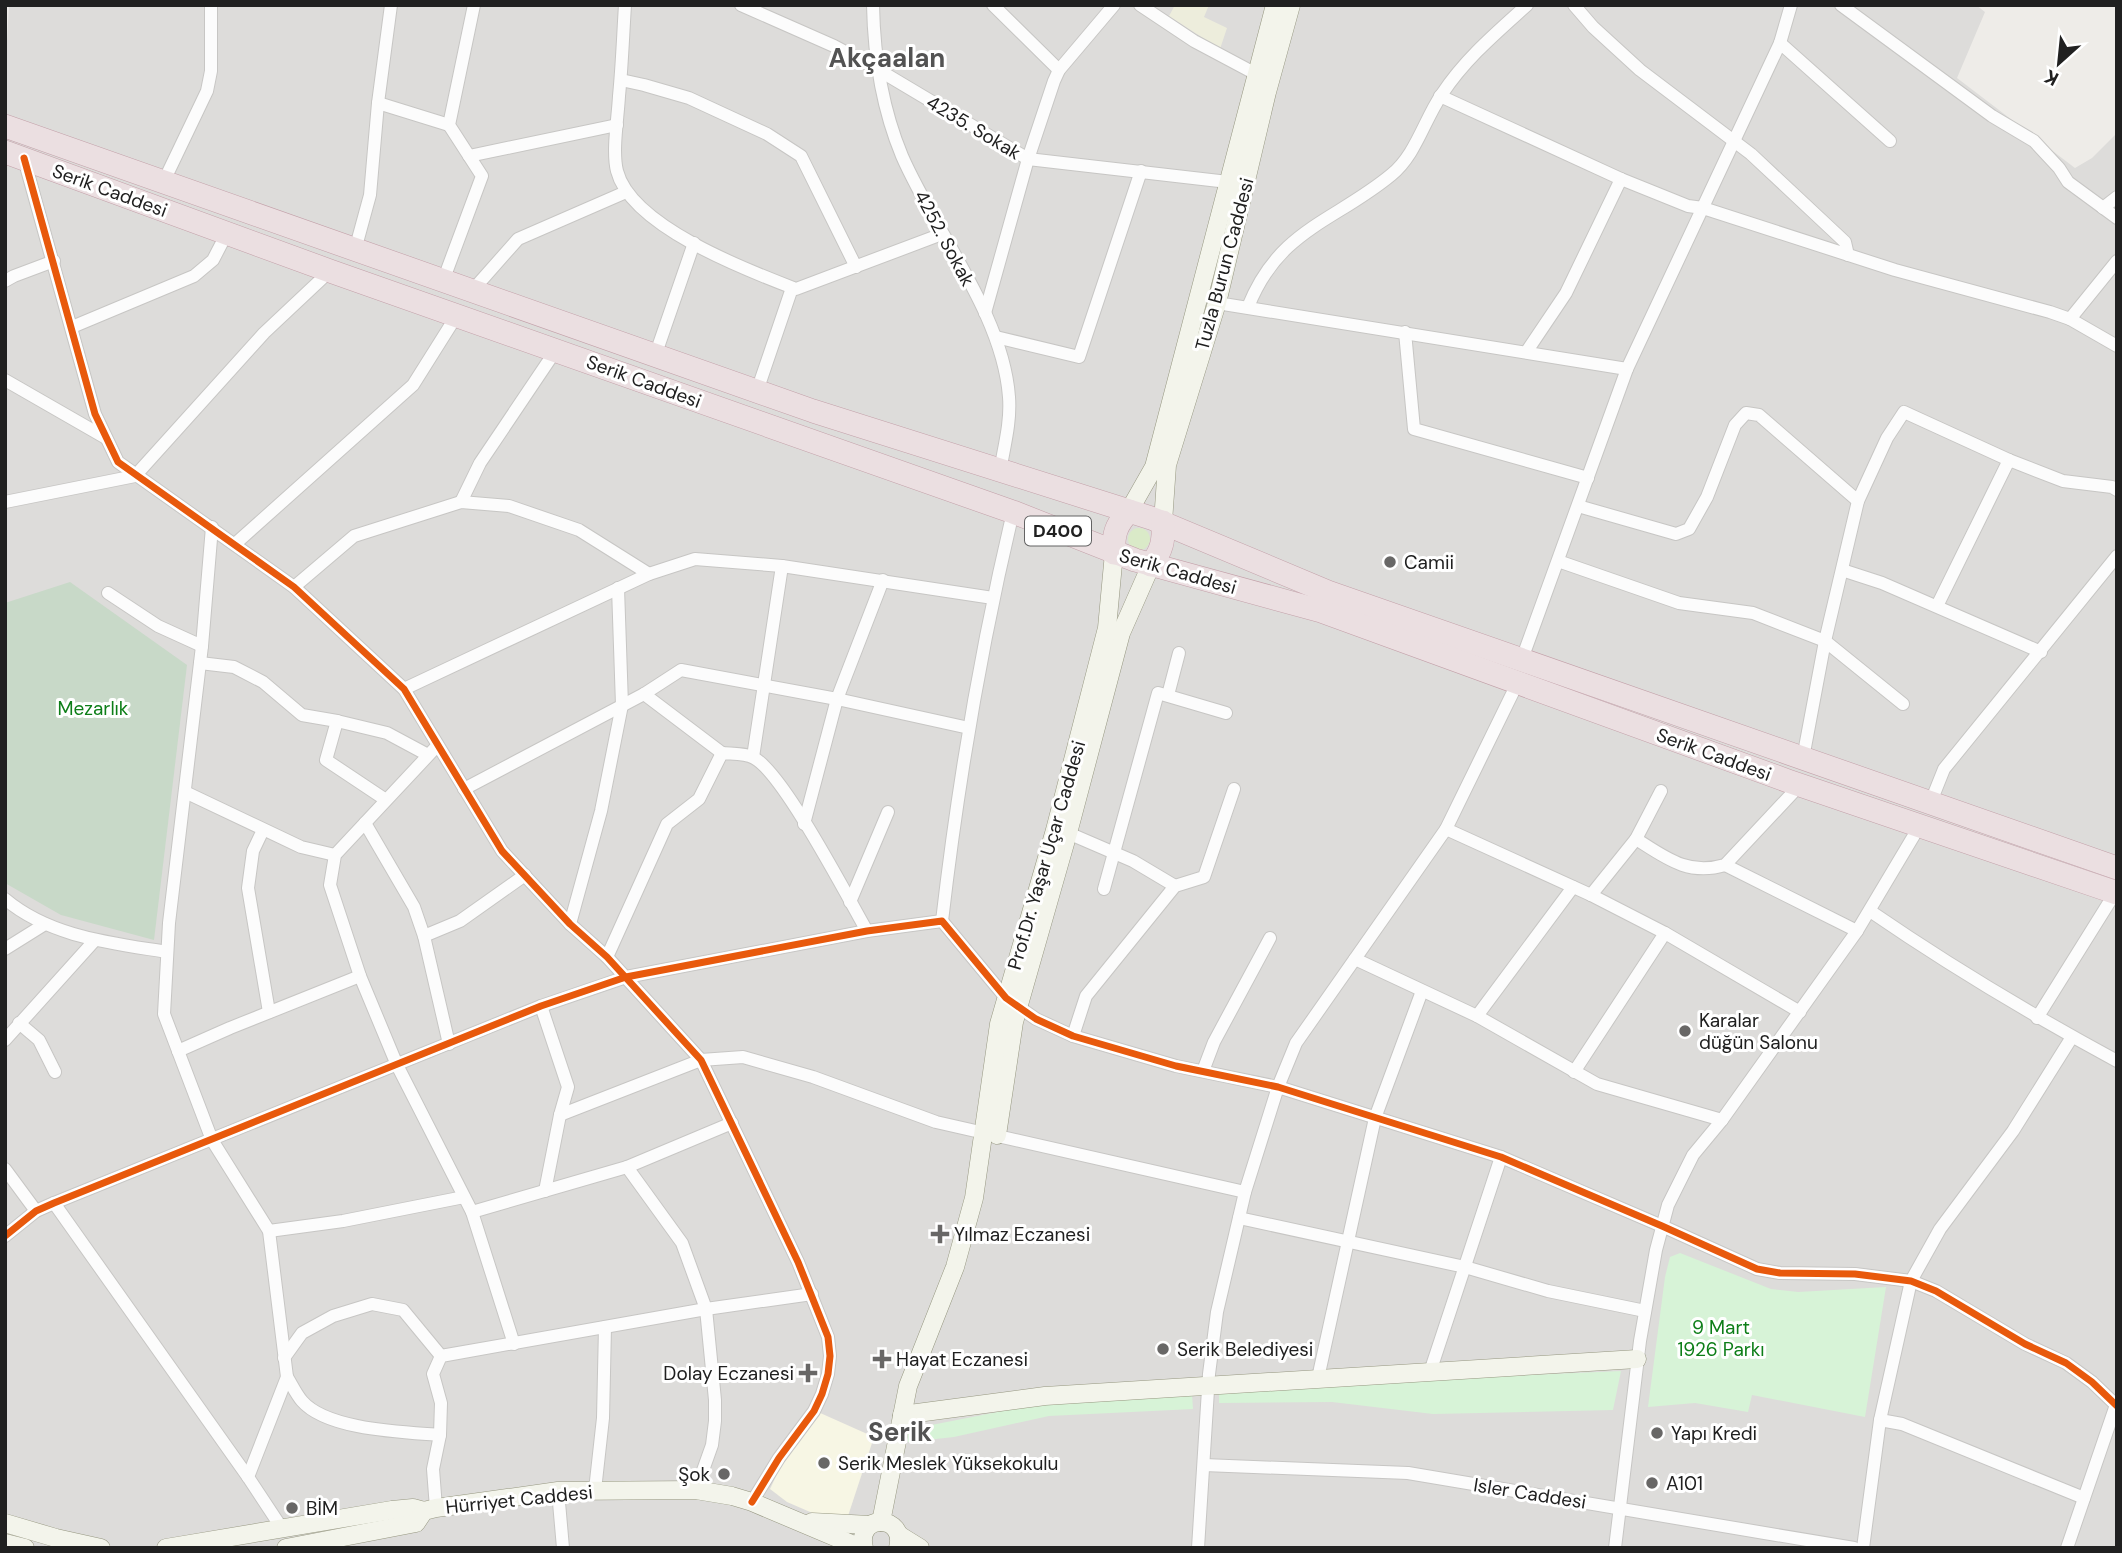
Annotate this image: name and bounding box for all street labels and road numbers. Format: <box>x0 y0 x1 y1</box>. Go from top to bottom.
street label: 4235. Sokak <box>922 89 1026 166</box>
street label: Serik Caddesi <box>49 158 171 223</box>
street label: Tuzla Burun Caddesi <box>1189 175 1260 353</box>
street label: 4252. Sokak <box>909 186 980 291</box>
street label: Serik Caddesi <box>583 349 705 414</box>
road number: D400 <box>1025 516 1091 546</box>
street label: Serik Caddesi <box>1116 543 1239 600</box>
street label: Serik Caddesi <box>1653 722 1775 787</box>
street label: Prof.Dr. Yaşar Uçar Caddesi <box>1002 738 1091 973</box>
street label: Isler Caddesi <box>1472 1472 1588 1515</box>
street label: Hürriyet Caddesi <box>444 1479 594 1520</box>

